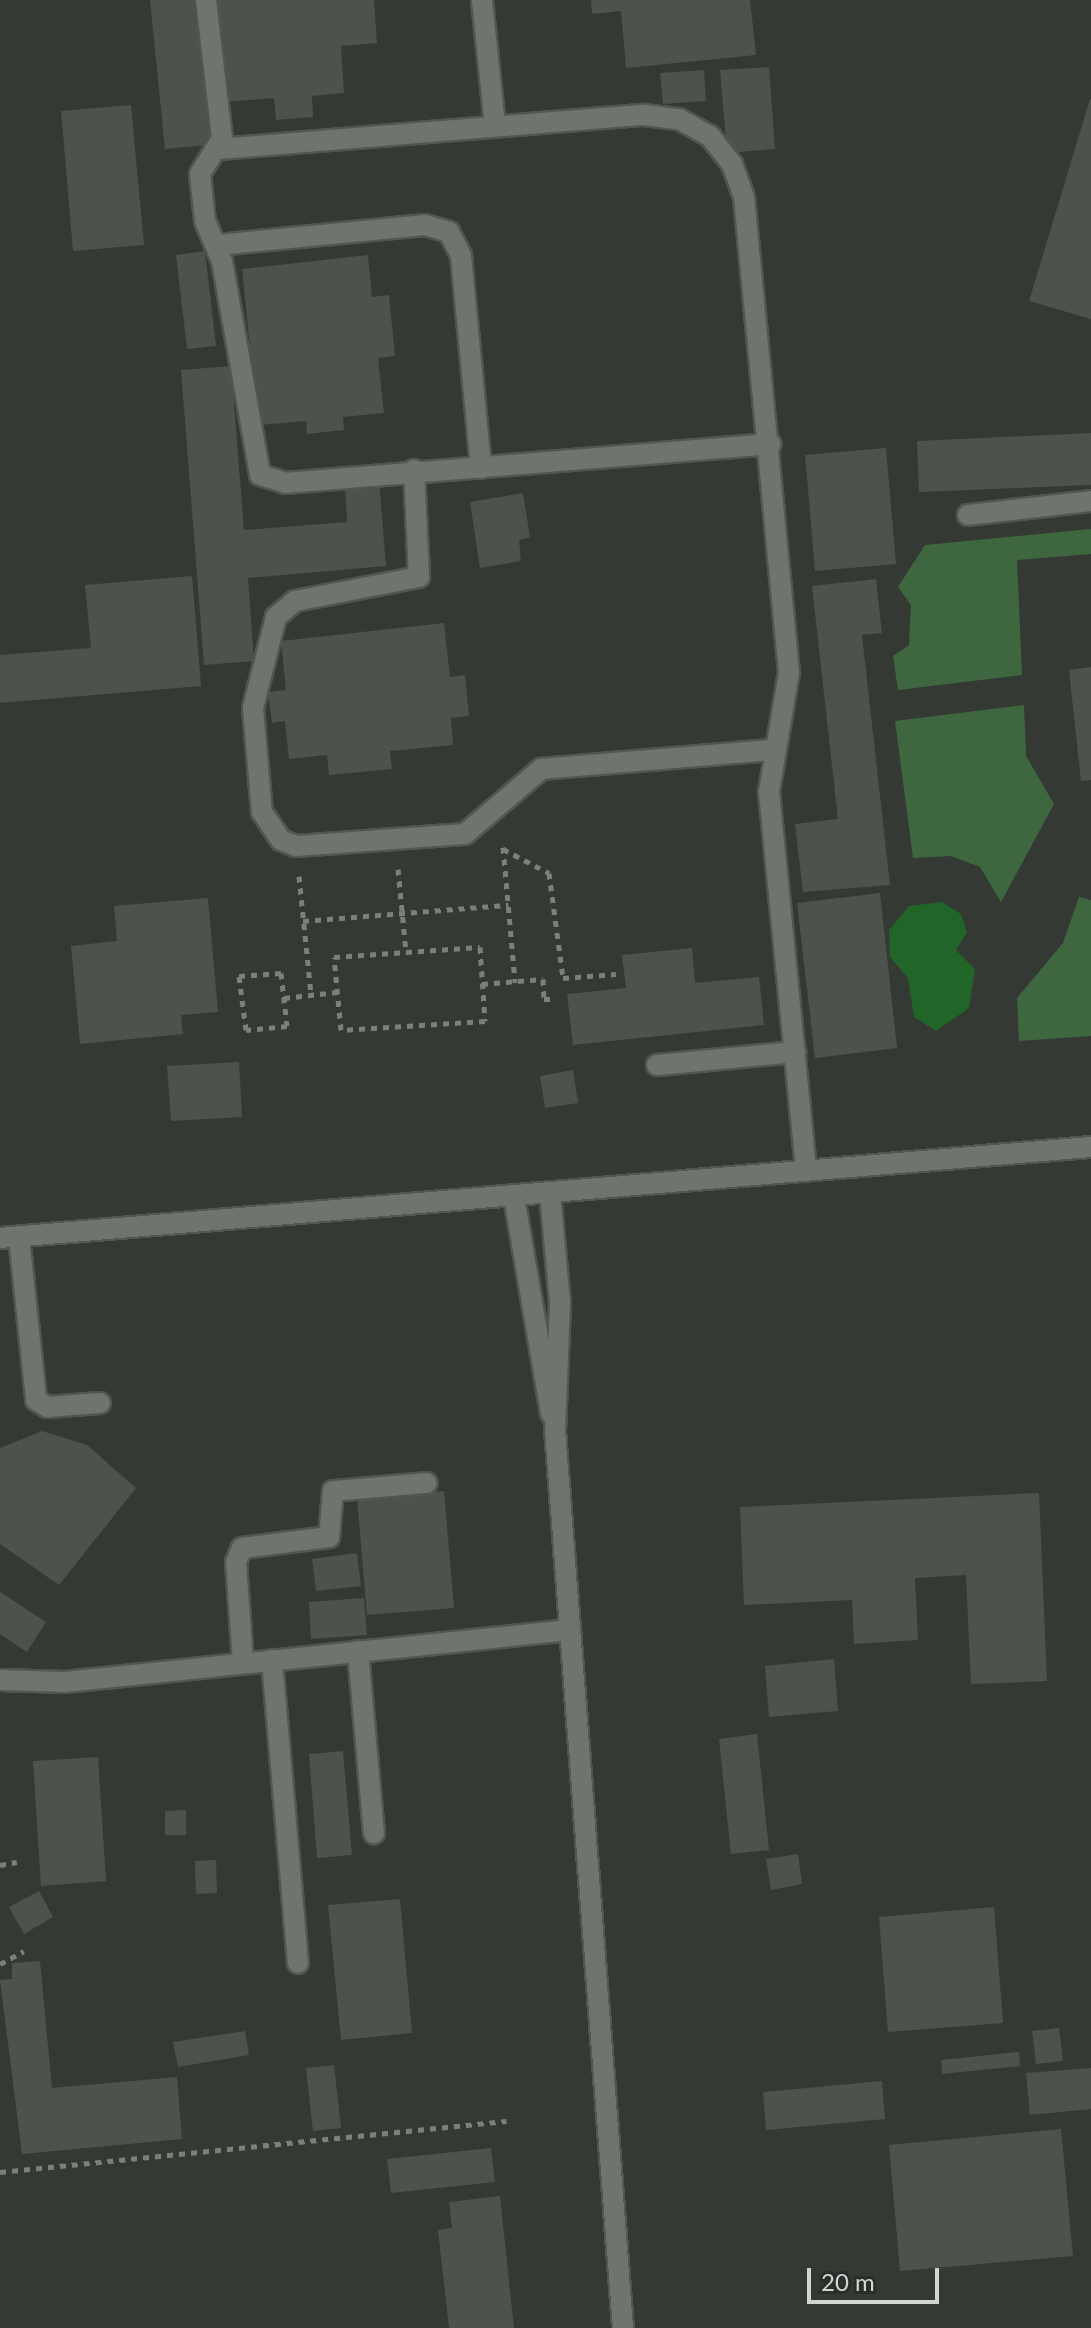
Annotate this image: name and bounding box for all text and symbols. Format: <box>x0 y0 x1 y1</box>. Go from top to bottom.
scale bar <box>811 2252 943 2302</box>
text: 20 m <box>821 2267 875 2296</box>

